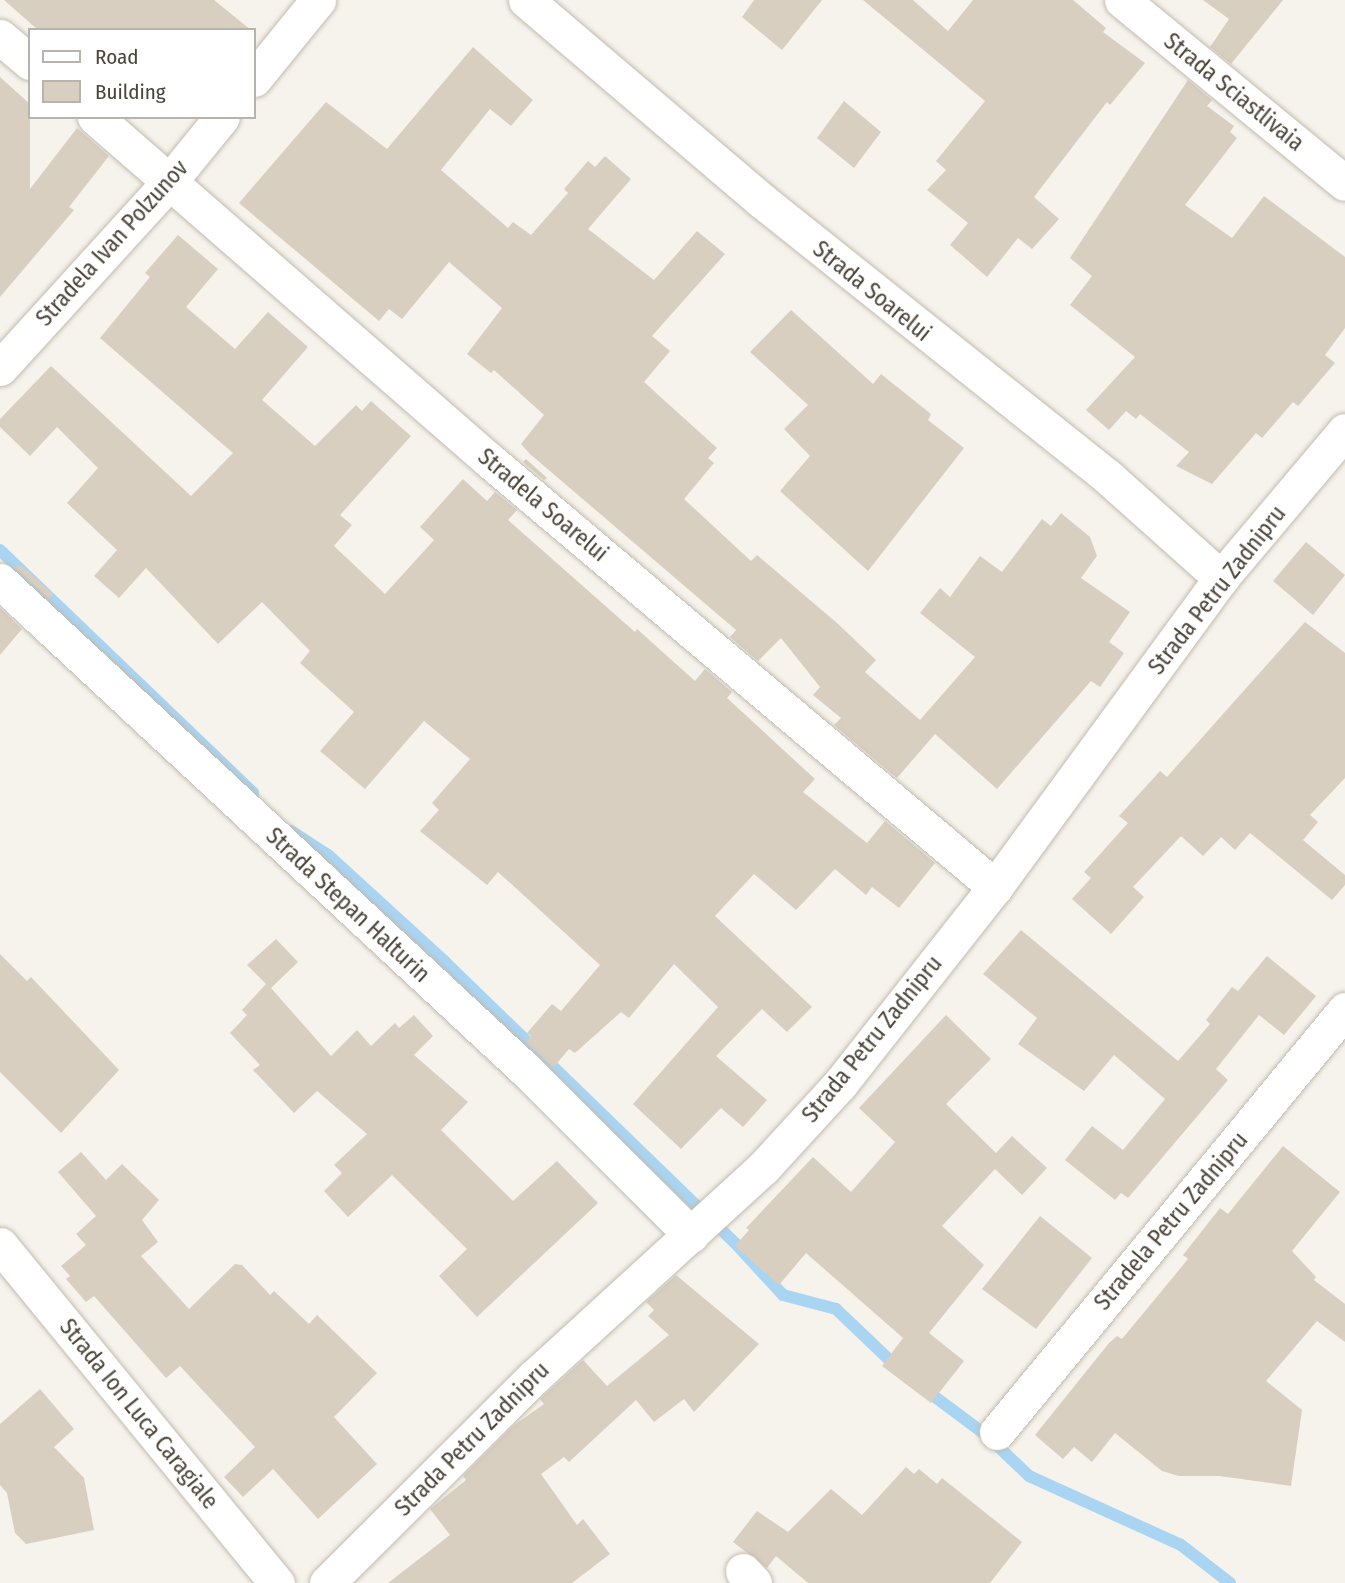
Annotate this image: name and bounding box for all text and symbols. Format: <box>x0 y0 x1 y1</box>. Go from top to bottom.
street label: Strada Sciastlivaia <box>1159 27 1309 157</box>
legend <box>28 28 256 119</box>
text: Road <box>95 44 139 70</box>
text: Building <box>95 79 166 105</box>
street label: Stradela Ivan Polzunov <box>30 154 194 332</box>
street label: Strada Soarelui <box>807 235 937 347</box>
street label: Stradela Soarelui <box>472 443 614 567</box>
street label: Strada Petru Zadnipru <box>1143 500 1291 680</box>
street label: Strada Stepan Halturin <box>260 822 436 988</box>
street label: Strada Petru Zadnipru <box>796 950 948 1128</box>
street label: Stradela Petru Zadnipru <box>1088 1126 1254 1316</box>
street label: Strada Ion Luca Caragiale <box>54 1313 224 1515</box>
street label: Strada Petru Zadnipru <box>389 1356 555 1522</box>

